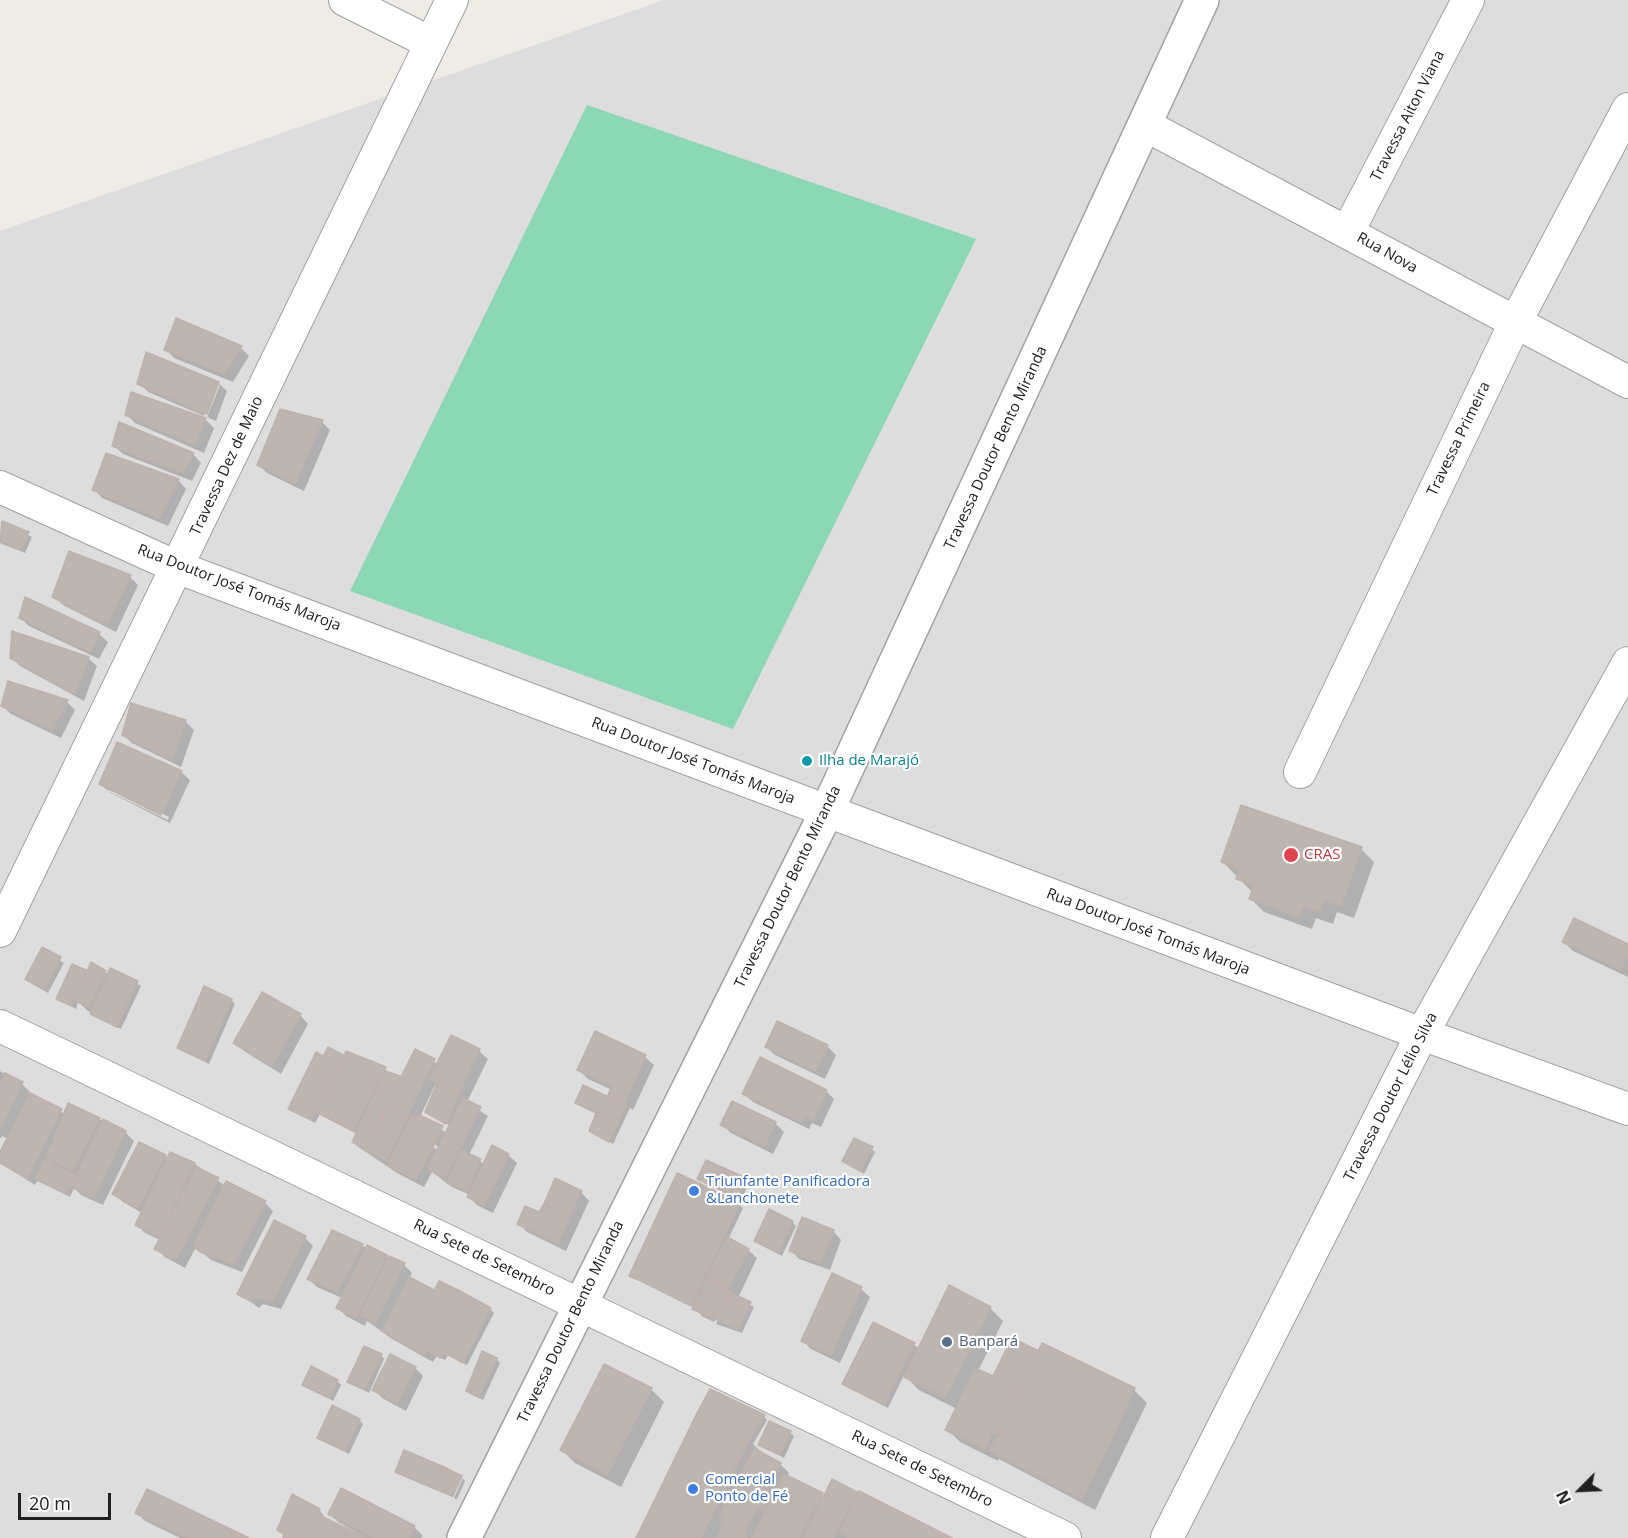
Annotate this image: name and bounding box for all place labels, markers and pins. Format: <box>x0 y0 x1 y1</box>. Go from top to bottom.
place label: Ilha de Marajó <box>819 752 919 770</box>
marker: Ilha de Marajó <box>800 754 814 768</box>
marker: CRAS <box>1282 846 1300 864</box>
place label: CRAS <box>1304 846 1340 864</box>
place label: Triunfante Panificadora &Lanchonete <box>706 1173 870 1208</box>
marker: Triunfante Panificadora &Lanchonete <box>687 1184 701 1198</box>
place label: Banpará <box>959 1333 1018 1351</box>
marker: Banpará <box>940 1335 954 1349</box>
place label: Comercial Ponto de Fé <box>705 1471 788 1506</box>
marker: Comercial Ponto de Fé <box>686 1482 700 1496</box>

